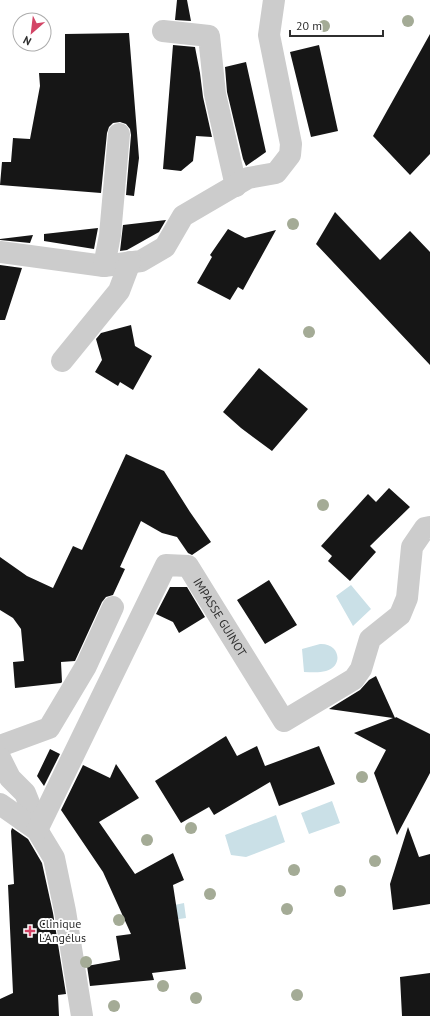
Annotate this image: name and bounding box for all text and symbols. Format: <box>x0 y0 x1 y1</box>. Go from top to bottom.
north arrow <box>12 12 52 52</box>
scale bar <box>290 12 383 38</box>
text: 20 m <box>296 18 322 33</box>
text: N <box>21 33 34 49</box>
street label: IMPASSE GUINOT <box>190 575 250 659</box>
place label: Clinique L'Angélus <box>39 916 86 945</box>
marker: Clinique L'Angélus <box>24 925 36 937</box>

